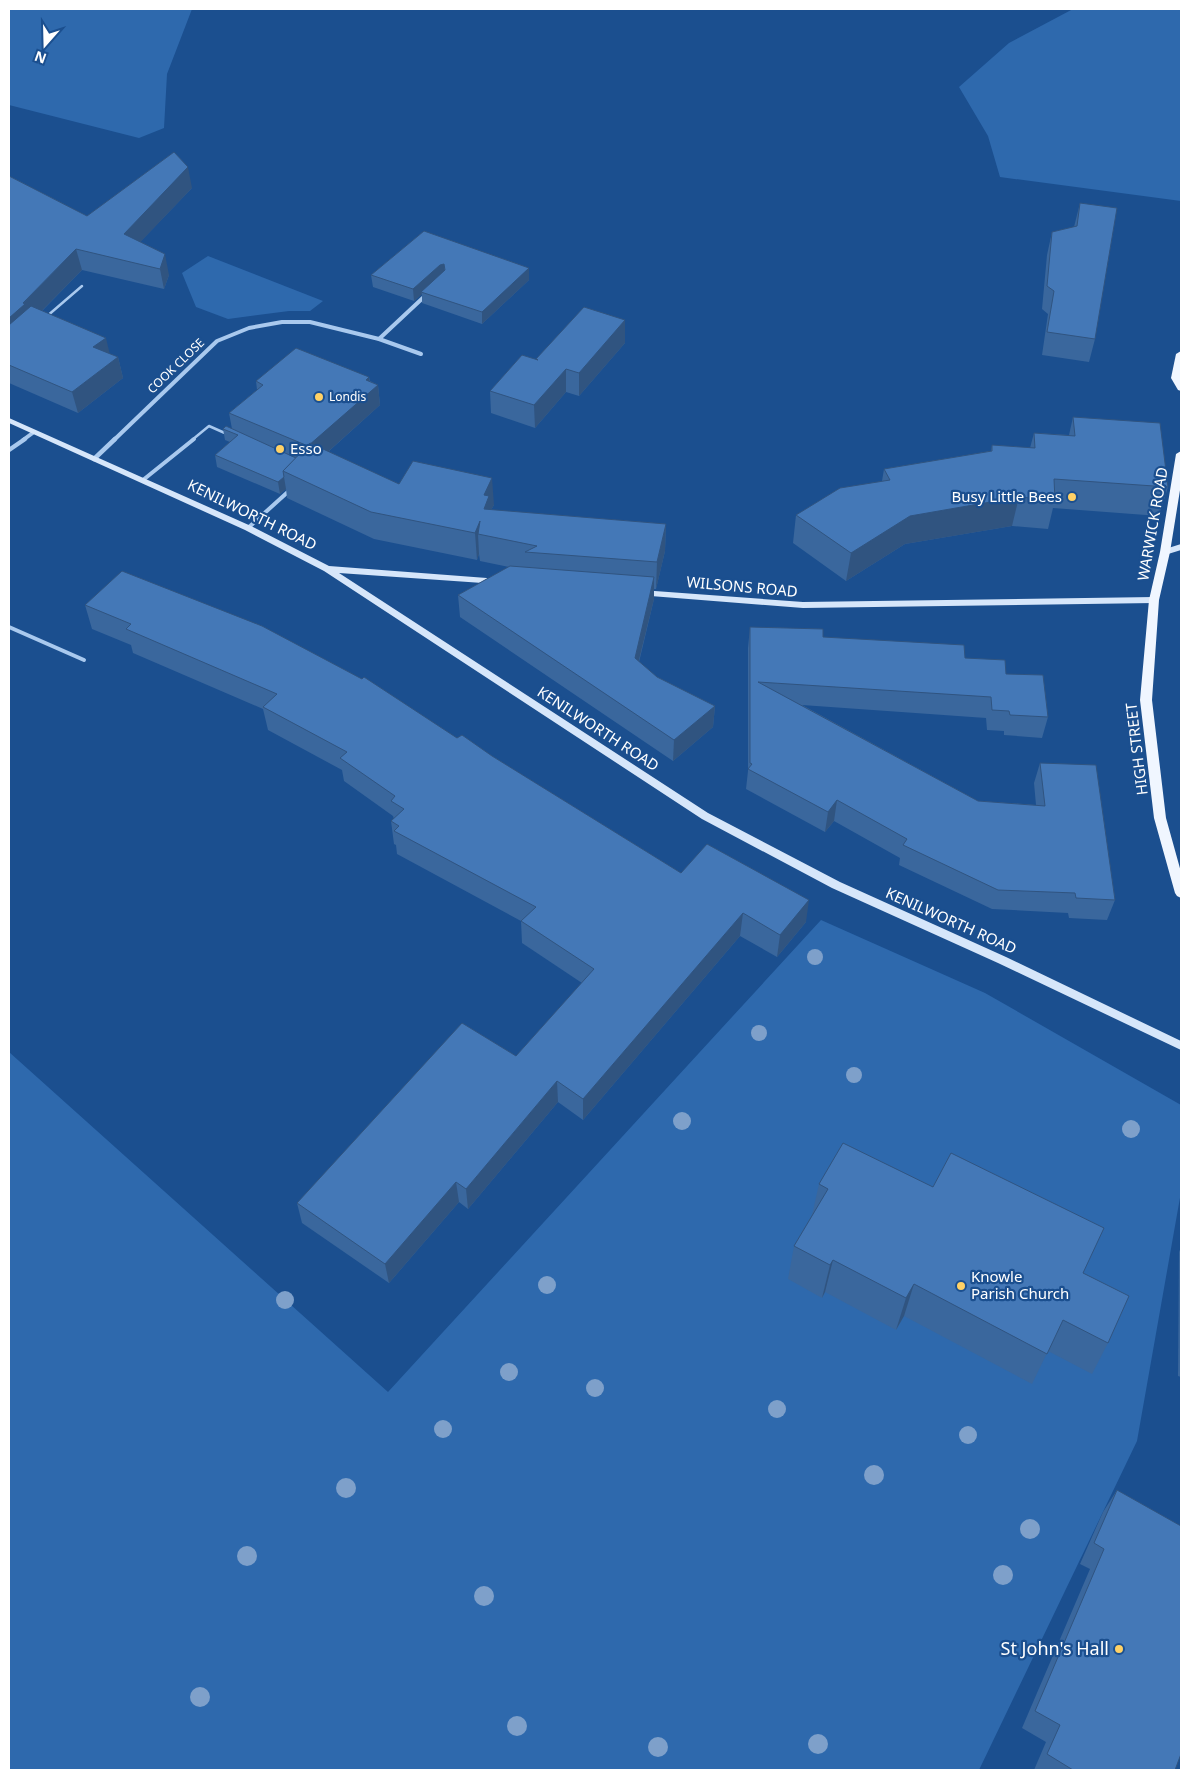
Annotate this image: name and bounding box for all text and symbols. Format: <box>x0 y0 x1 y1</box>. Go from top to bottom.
north arrow <box>20 20 70 70</box>
text: N <box>32 47 49 69</box>
street label: COOK CLOSE <box>144 334 208 397</box>
place label: Londis <box>329 388 366 405</box>
marker: Londis <box>313 391 325 403</box>
place label: Esso <box>290 438 322 458</box>
marker: Esso <box>274 443 286 455</box>
street label: WARWICK ROAD <box>1132 465 1172 582</box>
street label: KENILWORTH ROAD <box>185 474 320 554</box>
place label: Busy Little Bees <box>952 486 1062 506</box>
marker: Busy Little Bees <box>1066 491 1078 503</box>
street label: WILSONS ROAD <box>686 571 799 601</box>
street label: KENILWORTH ROAD <box>534 681 663 775</box>
street label: HIGH STREET <box>1120 701 1152 797</box>
street label: KENILWORTH ROAD <box>883 882 1020 958</box>
place label: Knowle Parish Church <box>971 1266 1069 1303</box>
marker: Knowle Parish Church <box>955 1280 967 1292</box>
place label: St John's Hall <box>1001 1636 1109 1660</box>
marker: St John's Hall <box>1113 1643 1125 1655</box>

